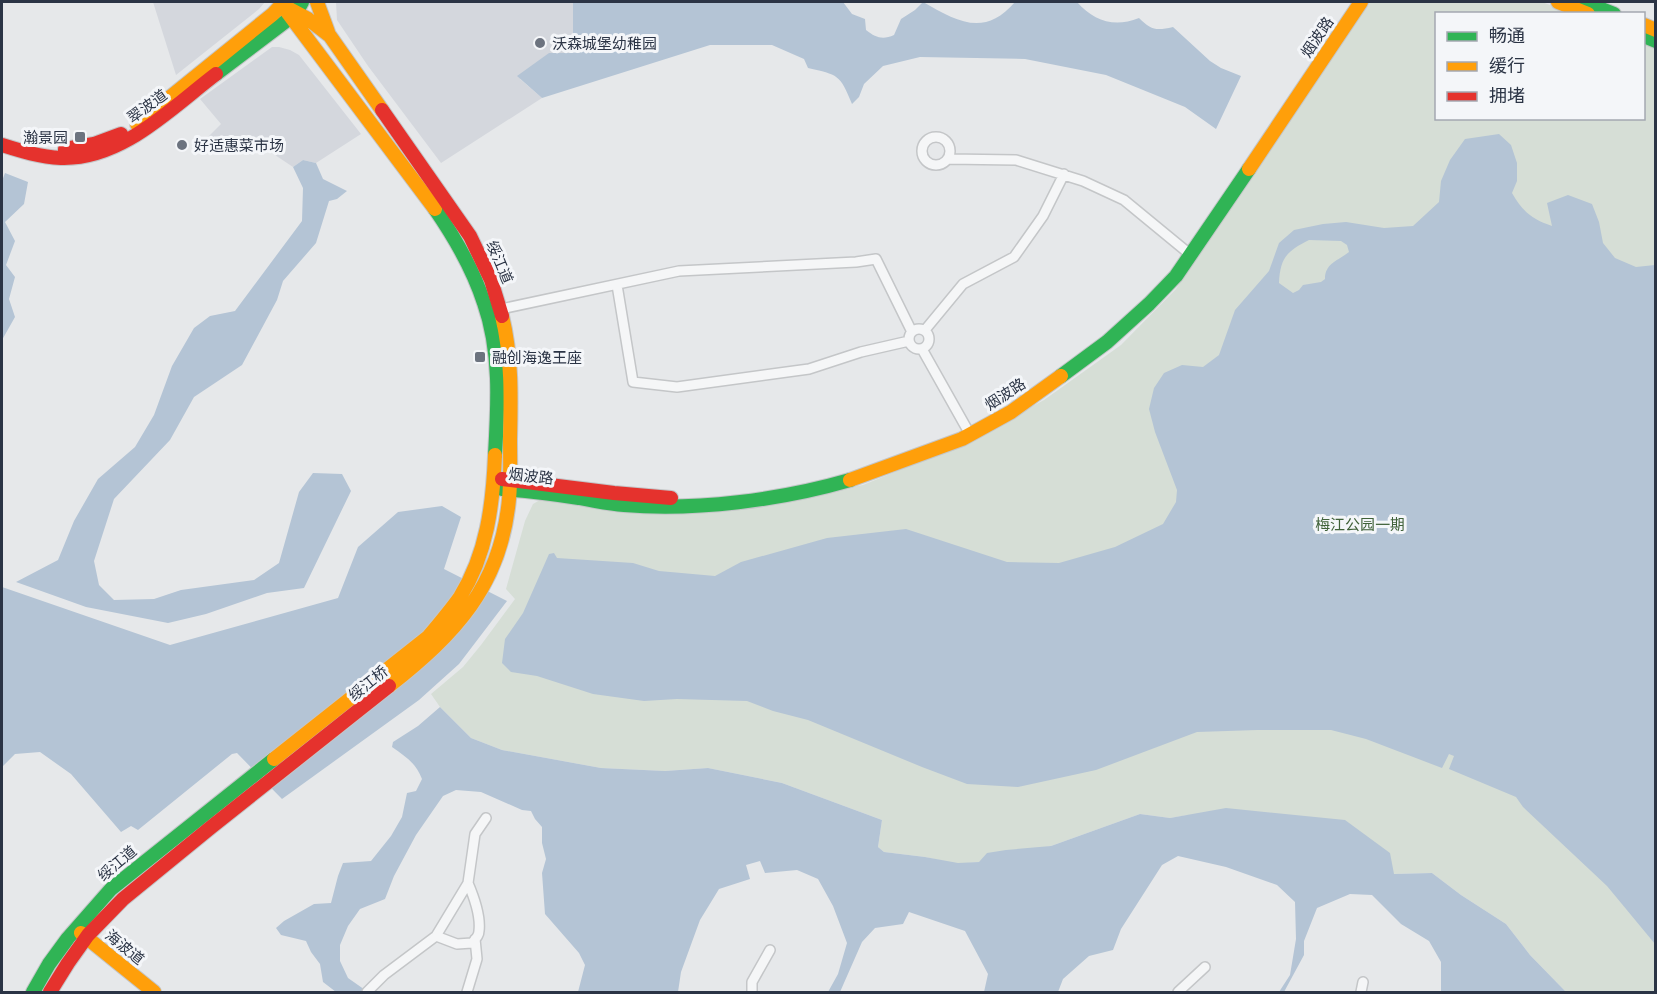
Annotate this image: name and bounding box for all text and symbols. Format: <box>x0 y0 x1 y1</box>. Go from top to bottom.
street label: 烟波路 <box>1296 12 1338 62</box>
legend <box>1435 12 1645 120</box>
text: 畅通 <box>1489 23 1525 48</box>
place label: 沃森城堡幼稚园 <box>552 33 657 54</box>
marker: 沃森城堡幼稚园 <box>533 36 547 50</box>
text: 缓行 <box>1489 53 1525 78</box>
text: 拥堵 <box>1489 83 1525 108</box>
street label: 翠波道 <box>123 84 171 128</box>
place label: 瀚景园 <box>23 127 68 148</box>
marker: 瀚景园 <box>73 130 87 144</box>
place label: 好适惠菜市场 <box>194 135 284 156</box>
marker: 好适惠菜市场 <box>175 138 189 152</box>
street label: 绥江道 <box>482 237 518 287</box>
place label: 融创海逸王座 <box>492 347 582 368</box>
marker: 融创海逸王座 <box>473 350 487 364</box>
street label: 烟波路 <box>980 373 1030 415</box>
street label: 烟波路 <box>508 463 554 489</box>
park label: 梅江公园一期 <box>1315 514 1405 535</box>
street label: 绥江桥 <box>344 661 392 705</box>
street label: 绥江道 <box>93 840 141 886</box>
street label: 海波道 <box>101 925 149 969</box>

